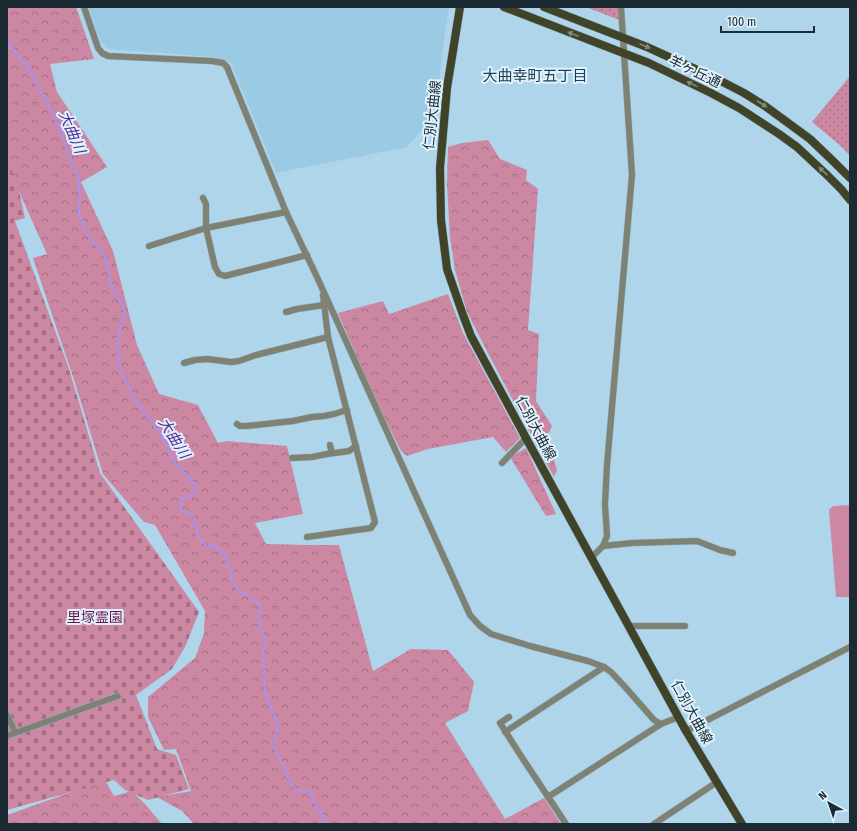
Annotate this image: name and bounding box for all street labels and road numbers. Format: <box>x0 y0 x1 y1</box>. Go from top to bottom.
street label: 羊ヶ丘通 <box>666 52 724 91</box>
street label: 仁別大曲線 <box>420 79 445 151</box>
street label: 仁別大曲線 <box>512 393 559 463</box>
street label: 仁別大曲線 <box>667 678 716 747</box>

